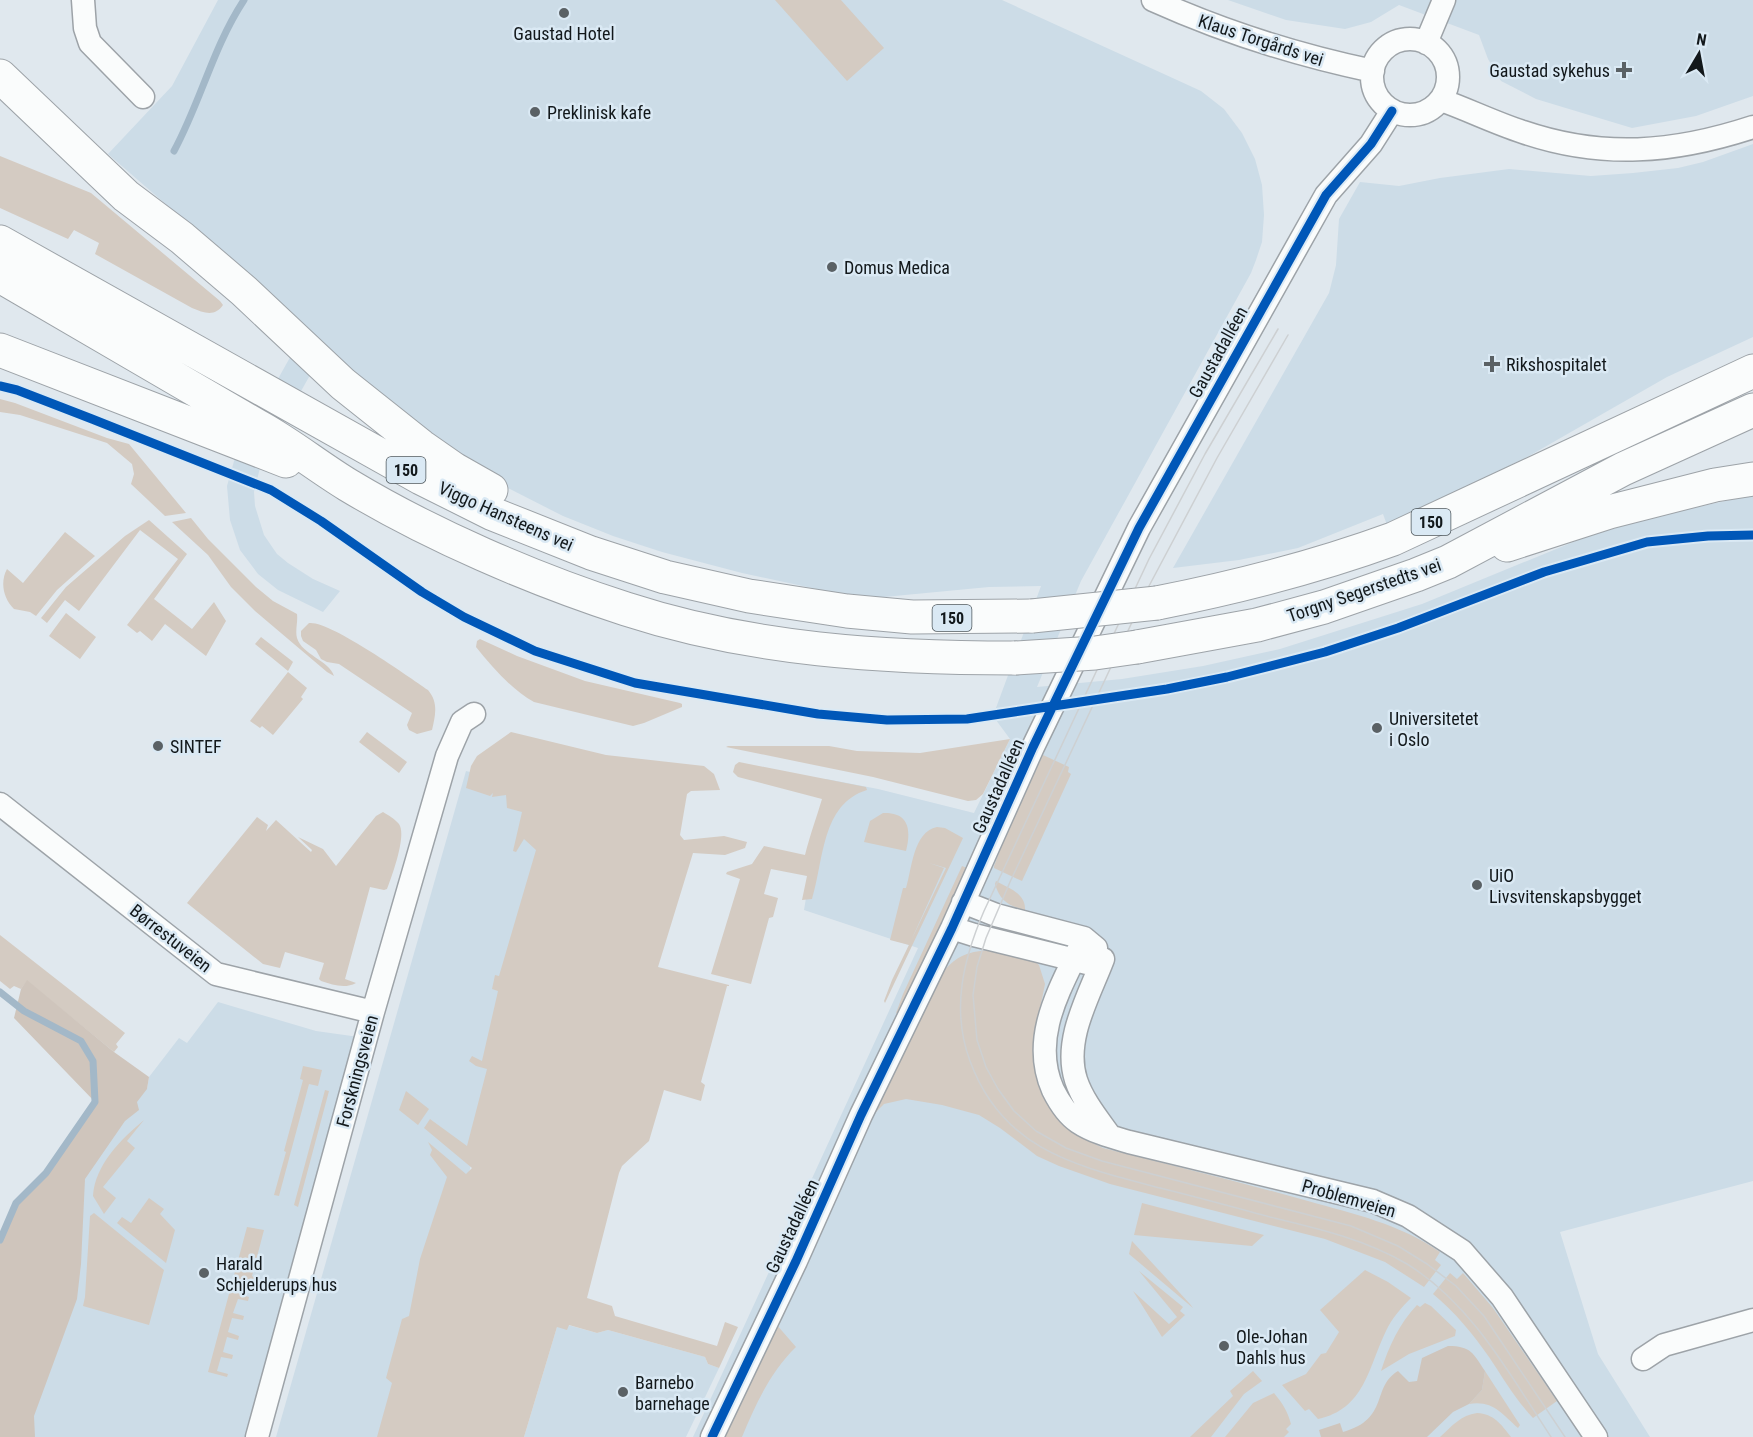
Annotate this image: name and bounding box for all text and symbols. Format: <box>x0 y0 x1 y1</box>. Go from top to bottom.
marker: Gaustad Hotel <box>557 6 571 20</box>
street label: Klaus Torgårds vei <box>1196 10 1326 70</box>
place label: Gaustad Hotel <box>513 23 615 44</box>
north arrow <box>1669 24 1729 84</box>
text: N <box>1695 30 1708 50</box>
place label: Gaustad sykehus <box>1489 60 1610 81</box>
marker: Gaustad sykehus <box>1615 61 1633 79</box>
place label: Preklinisk kafe <box>547 102 651 123</box>
marker: Preklinisk kafe <box>528 105 542 119</box>
place label: Domus Medica <box>844 257 950 278</box>
marker: Domus Medica <box>825 260 839 274</box>
street label: Gaustadalléen <box>1184 303 1252 401</box>
place label: Rikshospitalet <box>1506 354 1607 375</box>
marker: Rikshospitalet <box>1483 355 1501 373</box>
road number: 150 <box>386 457 426 483</box>
street label: Viggo Hansteens vei <box>435 477 577 555</box>
road number: 150 <box>1412 509 1450 535</box>
street label: Torgny Segerstedts vei <box>1284 554 1444 626</box>
road number: 150 <box>932 605 972 631</box>
place label: Universitetet i Oslo <box>1389 708 1479 750</box>
marker: Universitetet i Oslo <box>1370 721 1384 735</box>
street label: Gaustadalléen <box>968 735 1028 837</box>
place label: SINTEF <box>170 736 222 757</box>
marker: SINTEF <box>151 739 165 753</box>
place label: UiO Livsvitenskapsbygget <box>1489 865 1642 907</box>
marker: UiO Livsvitenskapsbygget <box>1470 878 1484 892</box>
street label: Børrestuveien <box>126 900 216 976</box>
street label: Forskningsveien <box>332 1013 382 1129</box>
street label: Problemveien <box>1300 1175 1398 1221</box>
street label: Gaustadalléen <box>761 1176 823 1276</box>
place label: Harald Schjelderups hus <box>216 1253 337 1295</box>
marker: Harald Schjelderups hus <box>197 1266 211 1280</box>
place label: Ole-Johan Dahls hus <box>1236 1326 1308 1368</box>
marker: Ole-Johan Dahls hus <box>1217 1339 1231 1353</box>
place label: Barnebo barnehage <box>635 1372 710 1414</box>
marker: Barnebo barnehage <box>616 1385 630 1399</box>

